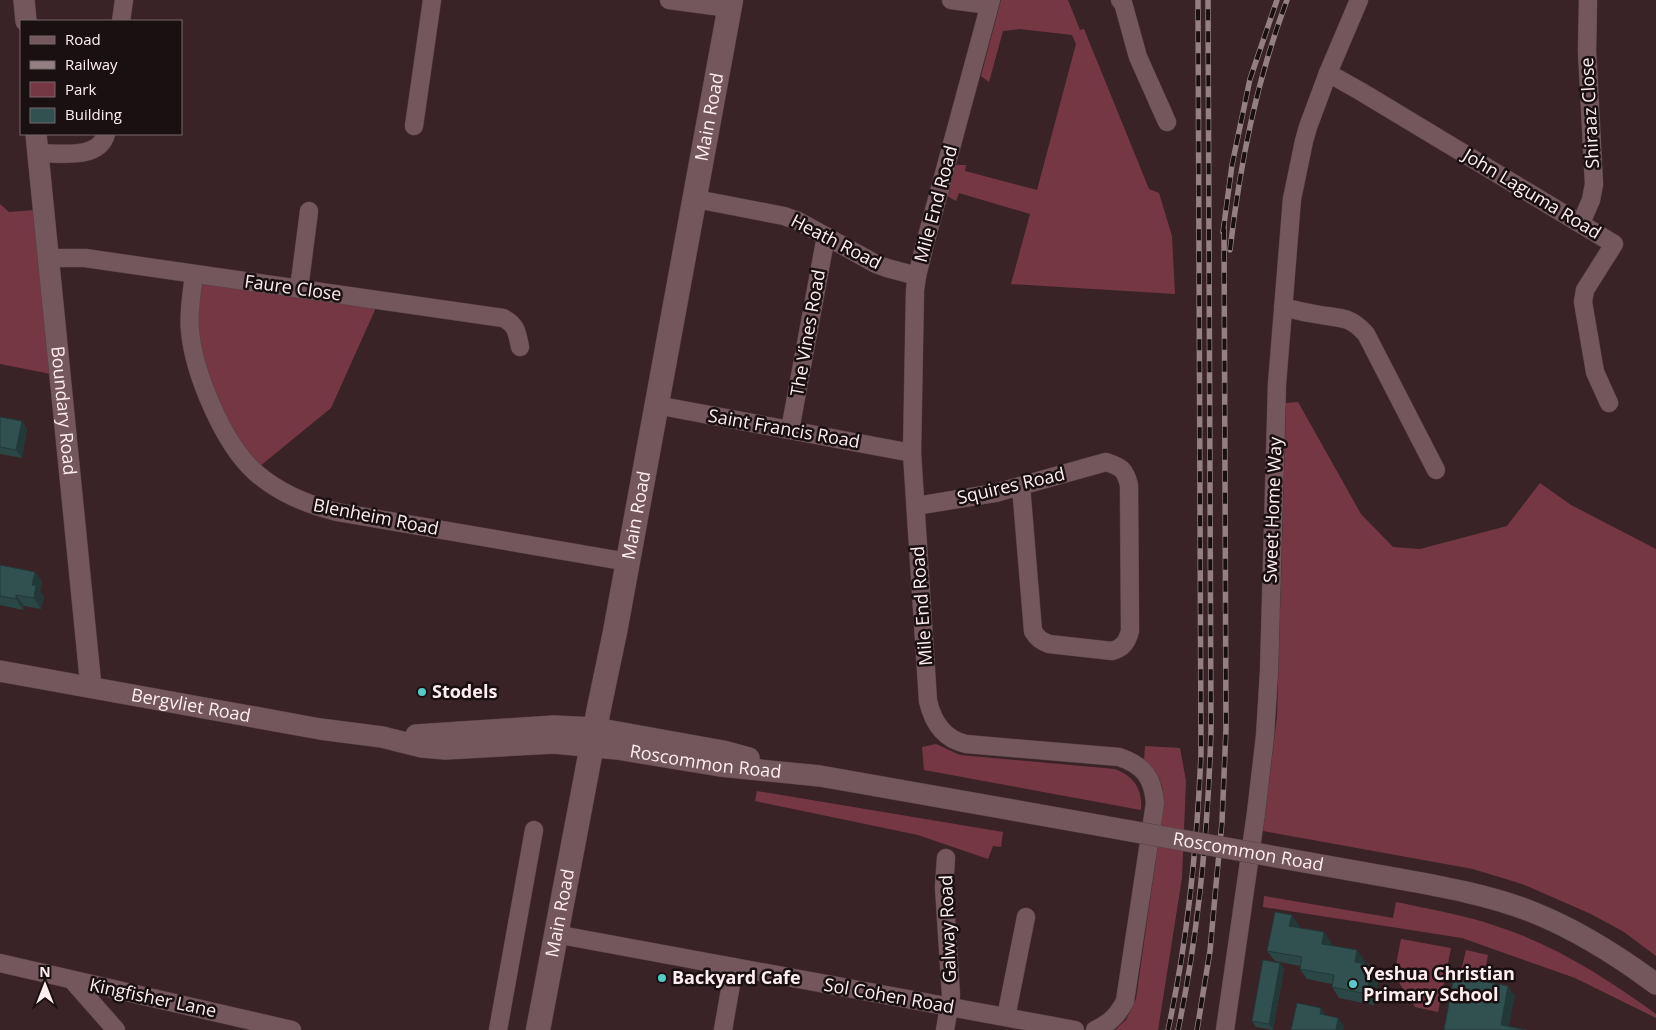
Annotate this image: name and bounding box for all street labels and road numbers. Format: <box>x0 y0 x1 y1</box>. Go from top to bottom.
street label: Shiraaz Close <box>1574 57 1604 169</box>
street label: Main Road <box>689 71 728 163</box>
street label: John Laguma Road <box>1457 141 1606 244</box>
street label: Mile End Road <box>908 143 962 265</box>
street label: Heath Road <box>787 208 886 274</box>
street label: Faure Close <box>243 268 343 306</box>
street label: The Vines Road <box>784 268 830 398</box>
street label: Boundary Road <box>46 345 83 476</box>
street label: Saint Francis Road <box>706 403 862 453</box>
street label: Sweet Home Way <box>1257 435 1287 583</box>
street label: Squires Road <box>954 461 1067 509</box>
street label: Main Road <box>616 469 655 561</box>
street label: Blenheim Road <box>311 492 441 540</box>
street label: Mile End Road <box>905 546 937 667</box>
street label: Bergvliet Road <box>129 682 253 727</box>
street label: Roscommon Road <box>628 738 783 783</box>
street label: Roscommon Road <box>1171 826 1326 876</box>
street label: Main Road <box>539 867 579 959</box>
street label: Galway Road <box>933 875 961 984</box>
street label: Kingfisher Lane <box>87 972 219 1022</box>
street label: Sol Cohen Road <box>822 972 956 1018</box>

